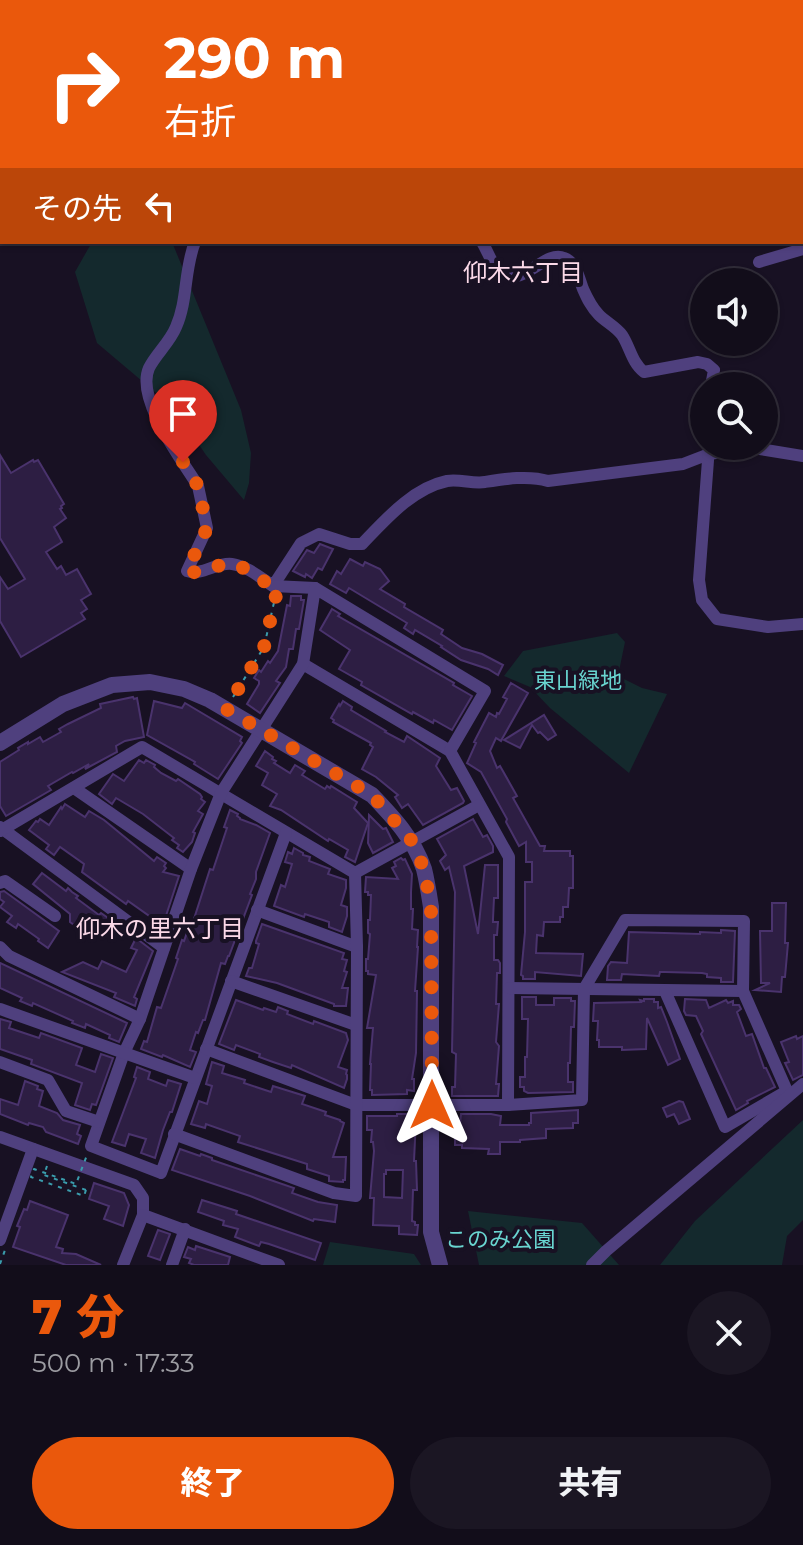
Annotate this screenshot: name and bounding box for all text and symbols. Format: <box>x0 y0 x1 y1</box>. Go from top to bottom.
text: 290 m <box>164 24 345 92</box>
icon: right <box>32 32 136 136</box>
text: 右折 <box>164 99 236 143</box>
icon: left <box>138 184 182 228</box>
text: その先 <box>32 190 122 227</box>
district label: 仰木六丁目 <box>463 258 583 287</box>
map controls <box>690 268 778 460</box>
button: sound <box>690 268 778 356</box>
button: search <box>690 372 778 460</box>
pin <box>149 380 217 462</box>
icon: arrive <box>161 392 205 436</box>
park label: 東山緑地 <box>534 667 622 694</box>
district label: 仰木の里六丁目 <box>76 914 244 943</box>
position arrow <box>390 1063 474 1147</box>
park label: このみ公園 <box>445 1226 555 1253</box>
text: 7 分 <box>32 1288 124 1346</box>
button: close <box>687 1291 771 1375</box>
text: 500 m · 17:33 <box>32 1347 195 1379</box>
button: 終了 <box>32 1437 394 1529</box>
button: 共有 <box>410 1437 771 1529</box>

